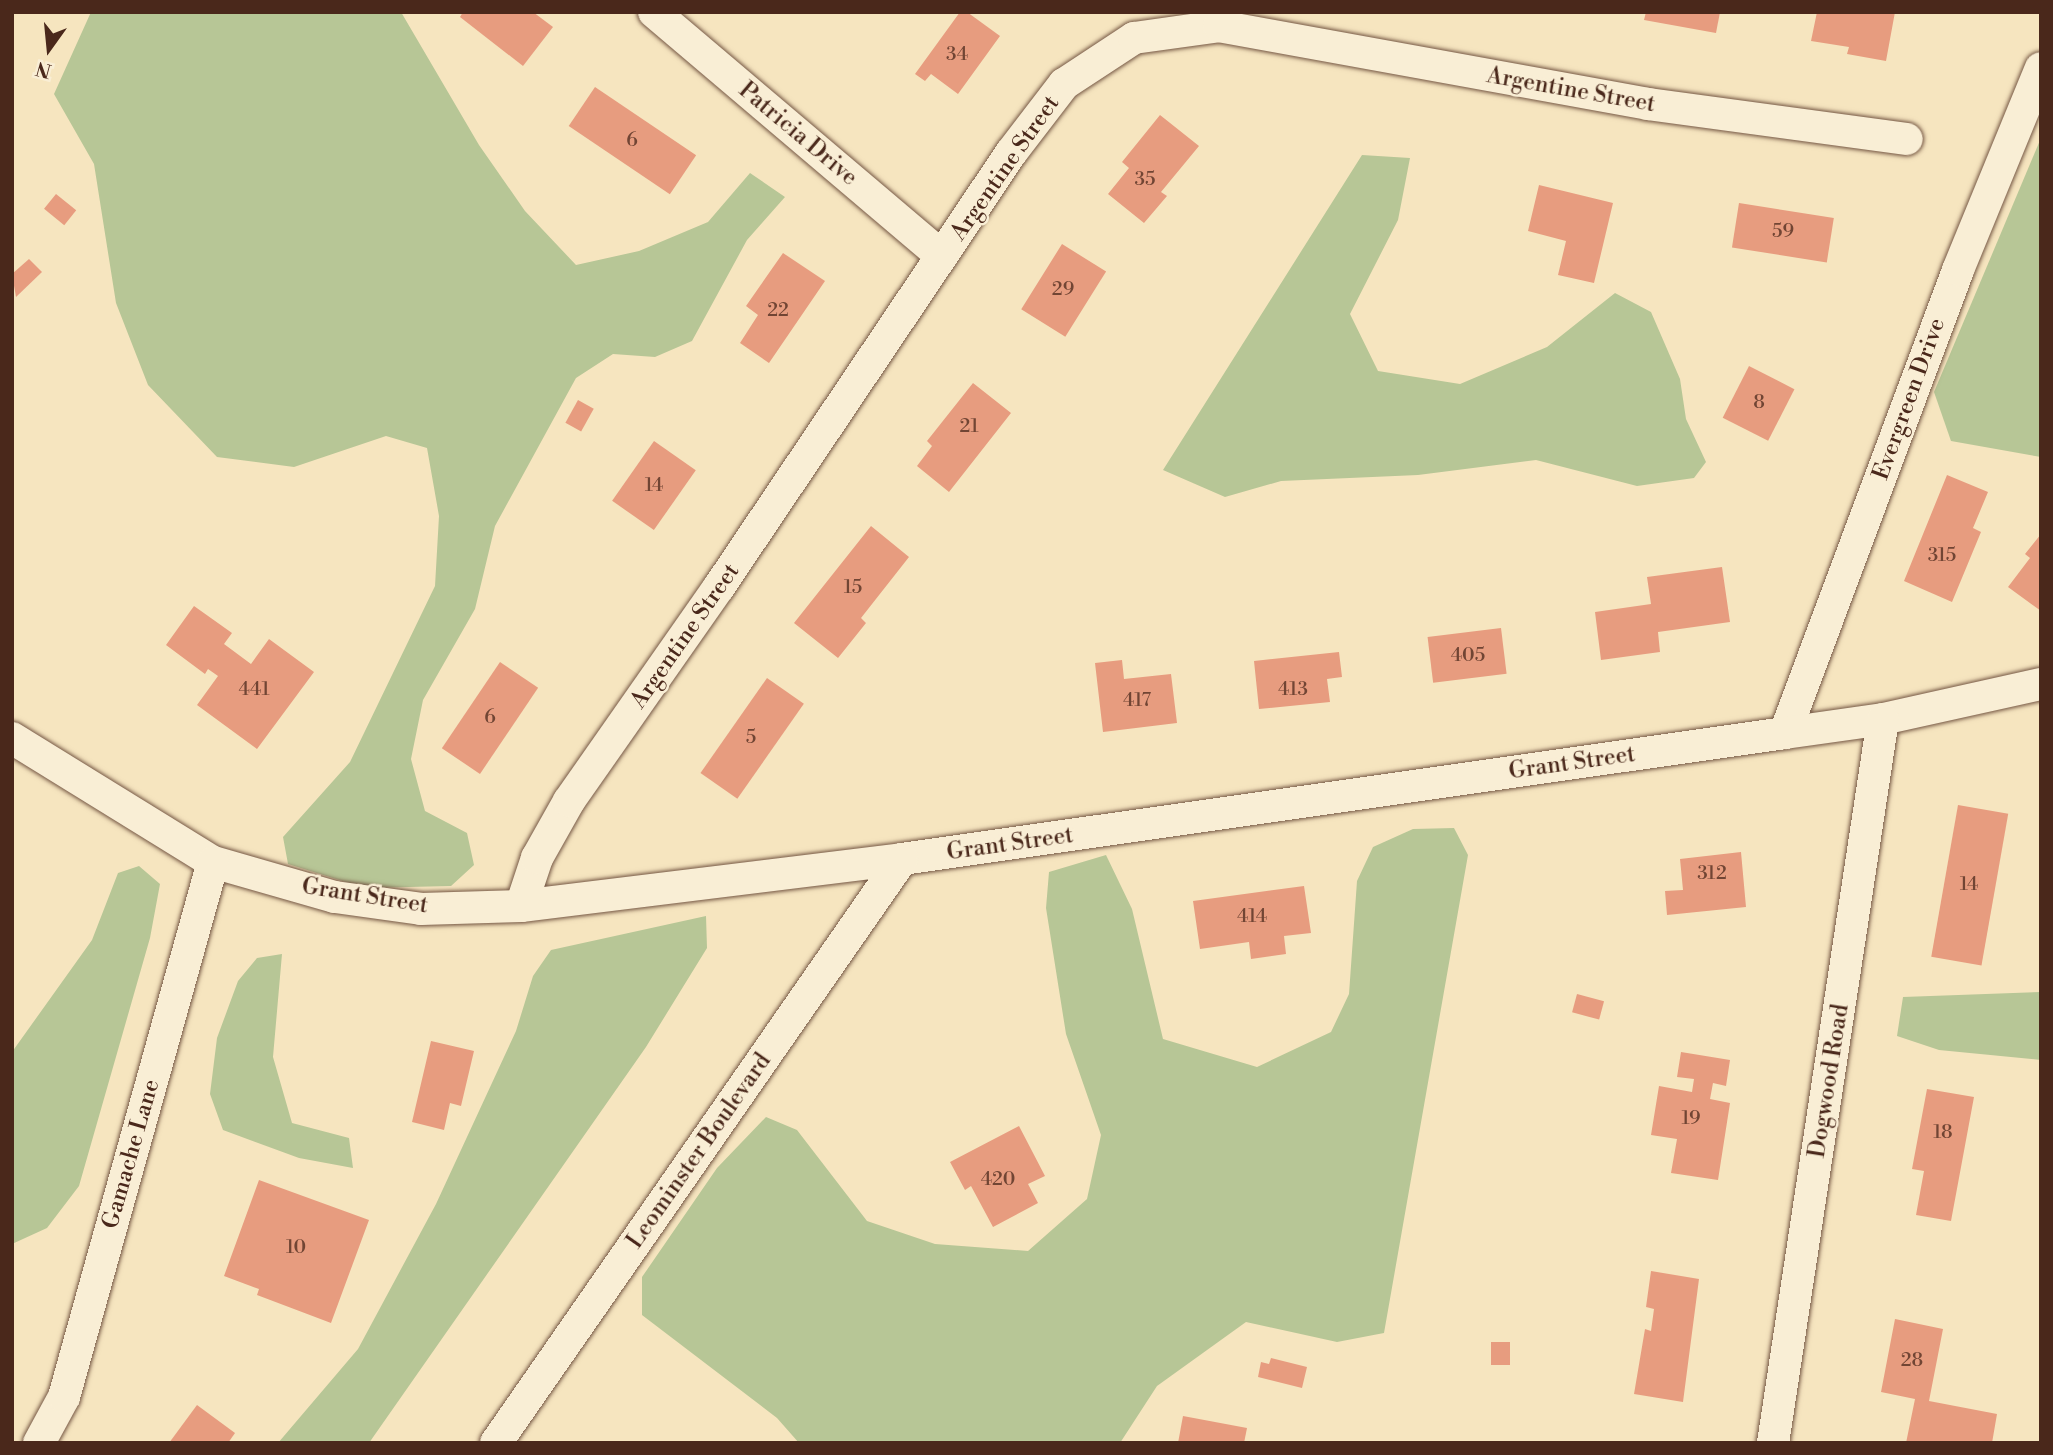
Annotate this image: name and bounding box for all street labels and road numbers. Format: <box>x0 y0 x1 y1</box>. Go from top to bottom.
street label: Argentine Street <box>1485 62 1657 118</box>
street label: Patricia Drive <box>733 76 863 192</box>
street label: Argentine Street <box>945 90 1065 246</box>
street label: Evergreen Drive <box>1867 314 1951 484</box>
street label: Argentine Street <box>625 558 745 714</box>
street label: Grant Street <box>1507 740 1637 786</box>
street label: Grant Street <box>945 821 1075 867</box>
street label: Grant Street <box>300 872 430 920</box>
street label: Dogwood Road <box>1803 1002 1855 1160</box>
street label: Leominster Boulevard <box>621 1048 777 1254</box>
street label: Gamache Lane <box>97 1076 165 1232</box>

